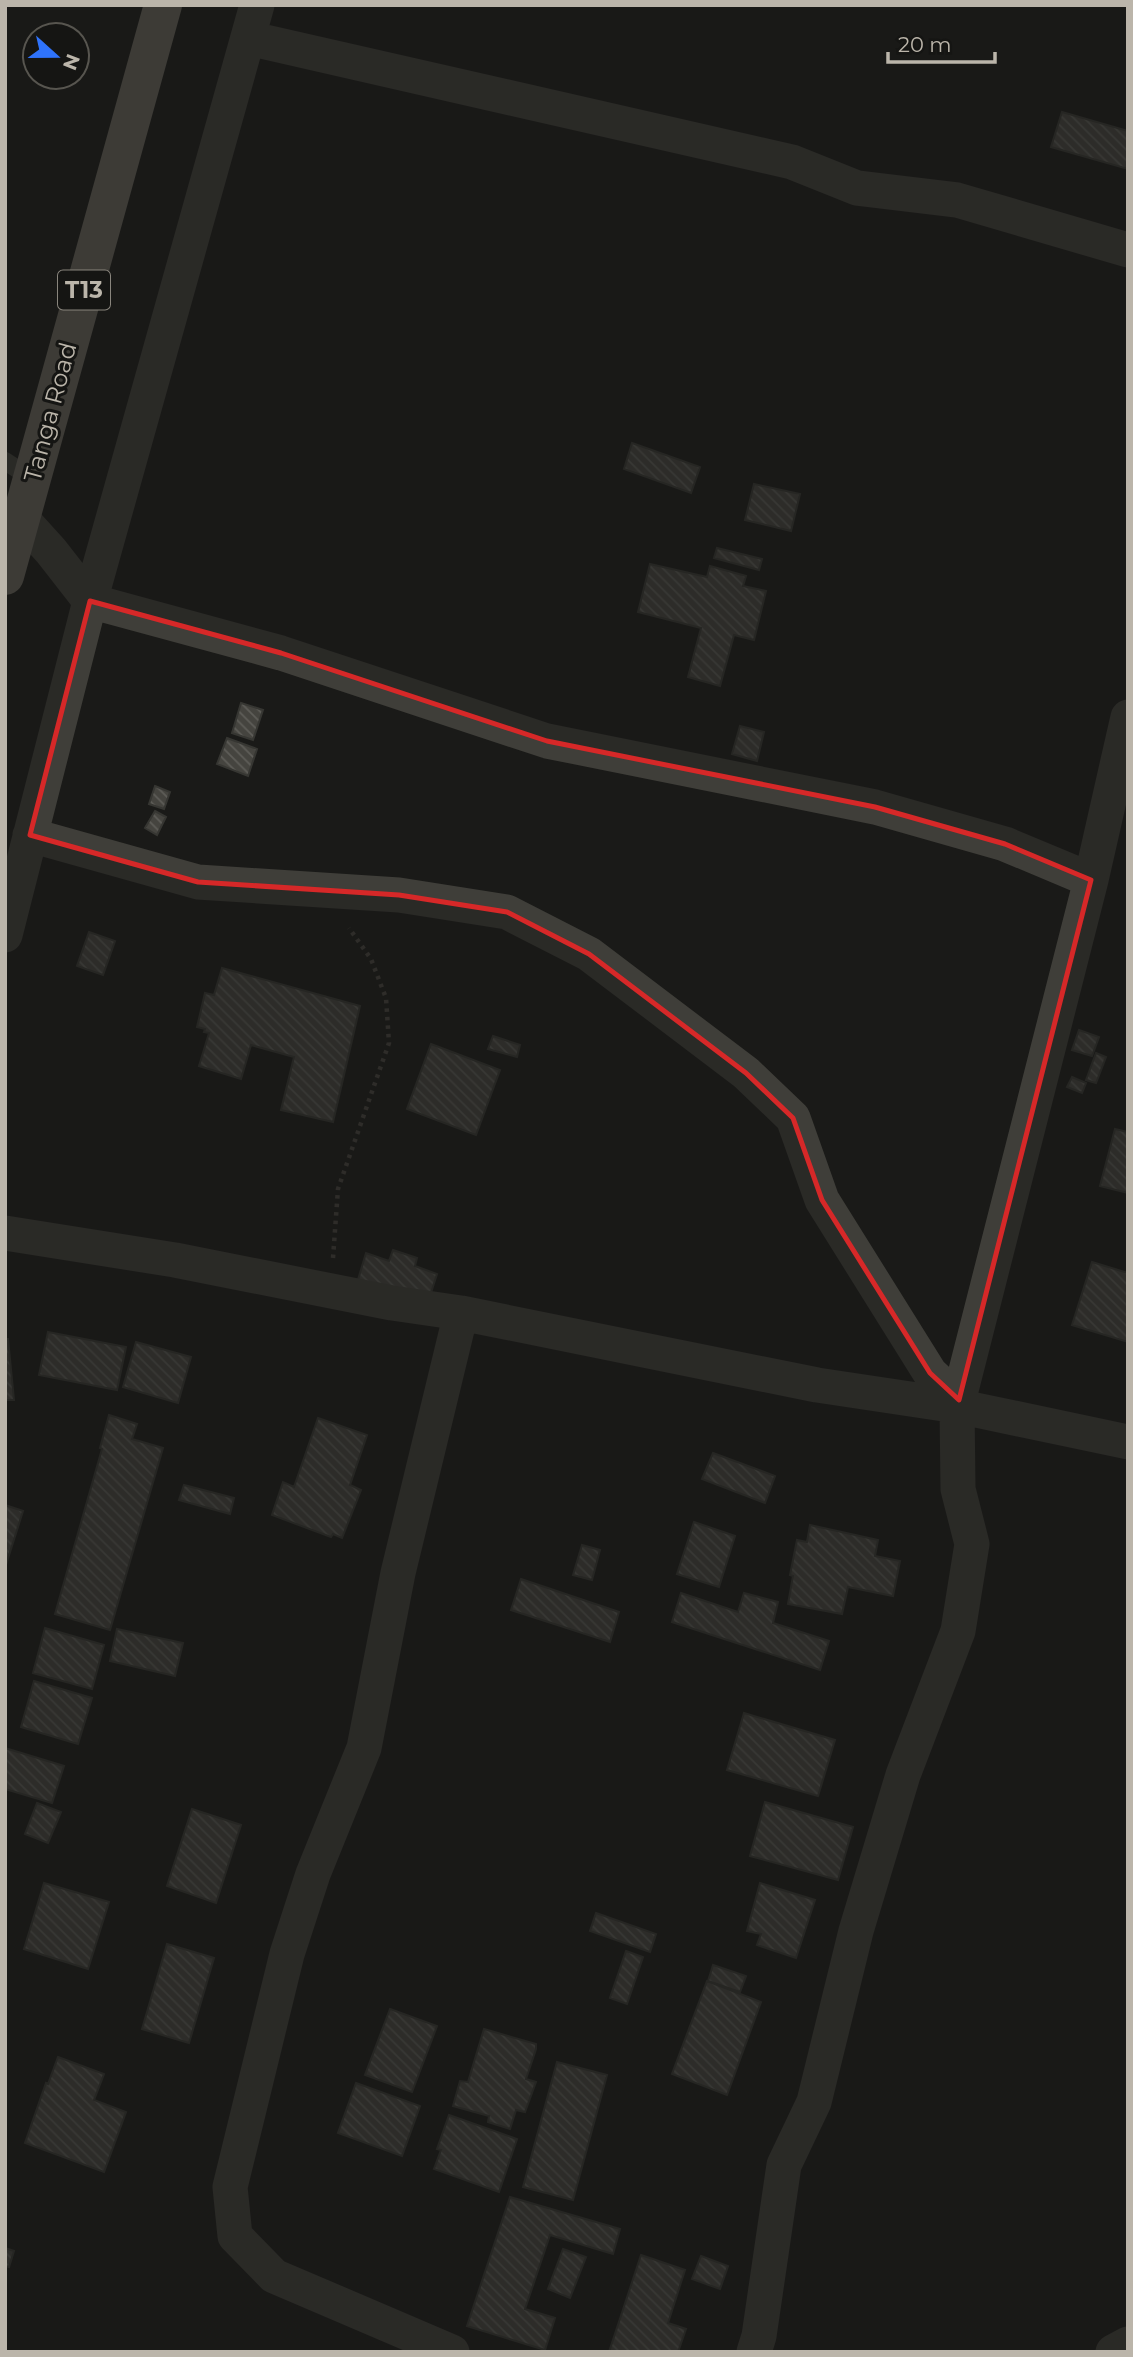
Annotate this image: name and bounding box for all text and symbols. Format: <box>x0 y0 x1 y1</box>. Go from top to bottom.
north arrow <box>21 21 91 91</box>
scale bar <box>888 21 995 65</box>
text: 20 m <box>898 32 952 57</box>
text: N <box>58 51 85 73</box>
road number: T13 <box>58 270 110 310</box>
street label: Tanga Road <box>17 339 83 485</box>

